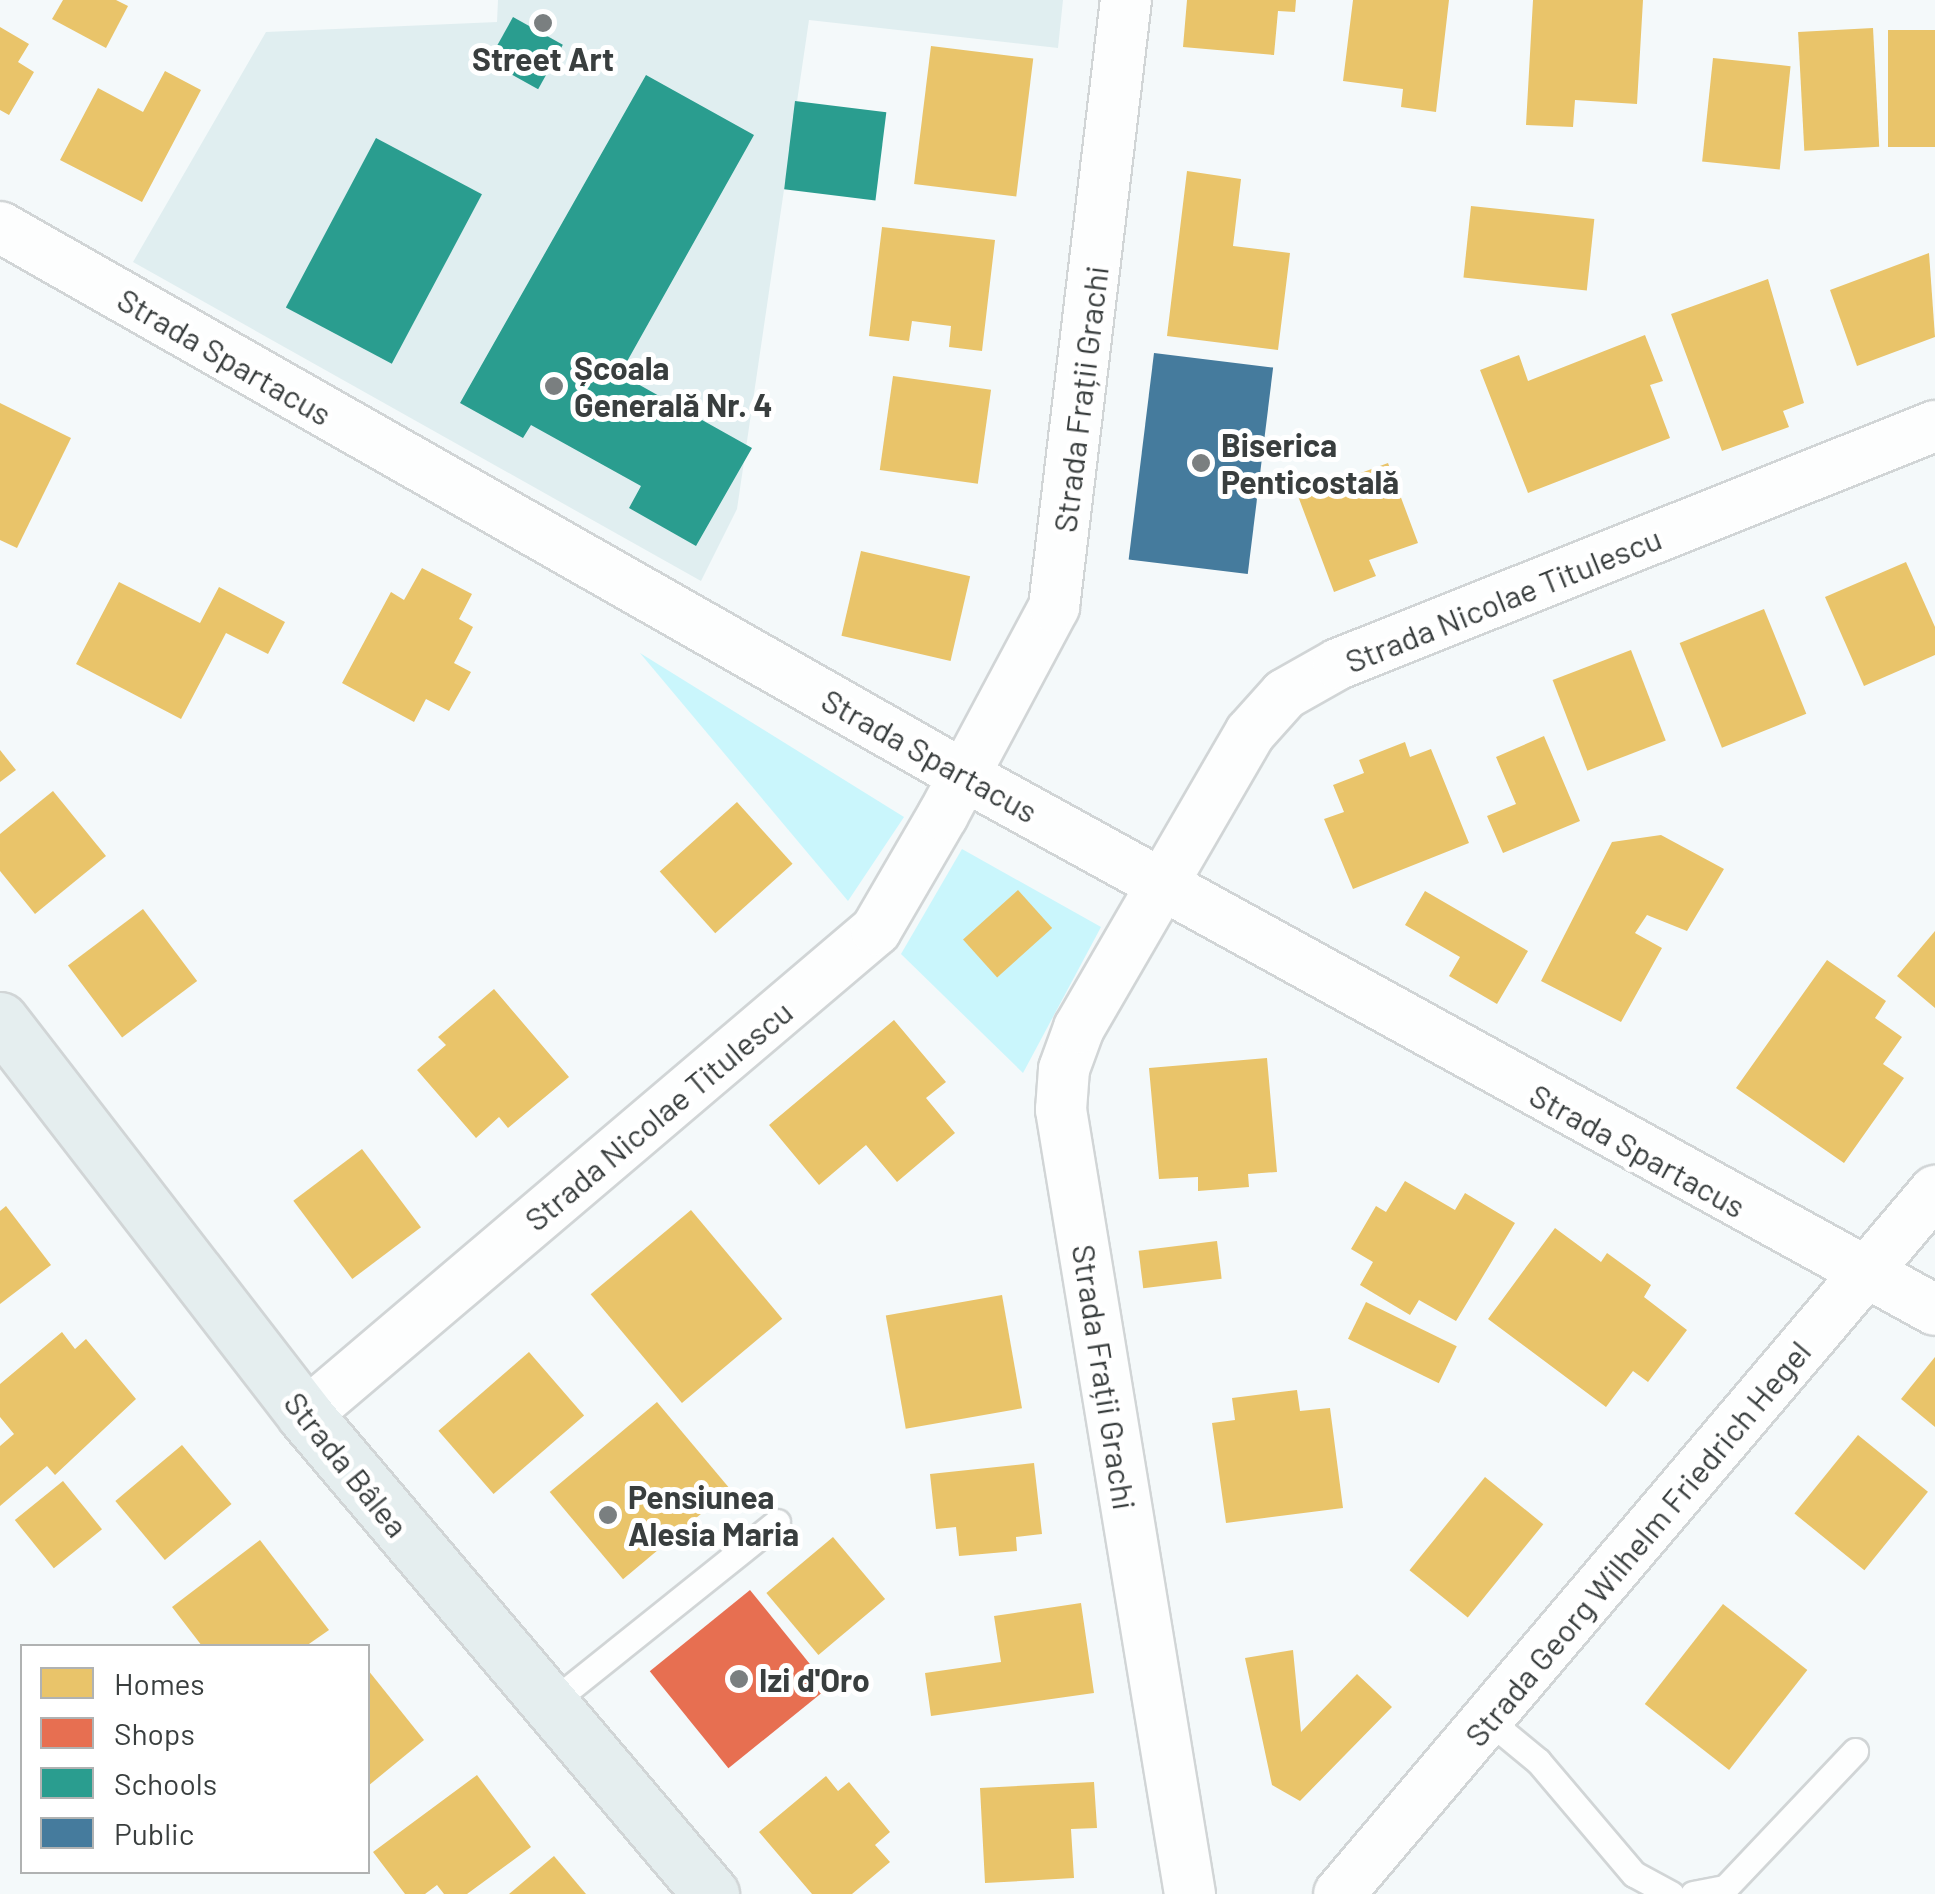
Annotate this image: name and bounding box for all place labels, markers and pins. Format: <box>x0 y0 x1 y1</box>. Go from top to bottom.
marker: Street Art <box>532 12 554 34</box>
place label: Street Art <box>472 39 614 77</box>
place label: Școala Generală Nr. 4 <box>574 349 773 424</box>
marker: Școala Generală Nr. 4 <box>543 375 565 397</box>
place label: Biserica Penticostală <box>1221 426 1399 501</box>
marker: Biserica Penticostală <box>1190 452 1212 474</box>
place label: Pensiunea Alesia Maria <box>628 1478 799 1553</box>
marker: Pensiunea Alesia Maria <box>597 1504 619 1526</box>
place label: Izi d'Oro <box>759 1660 870 1698</box>
marker: Izi d'Oro <box>728 1668 750 1690</box>

